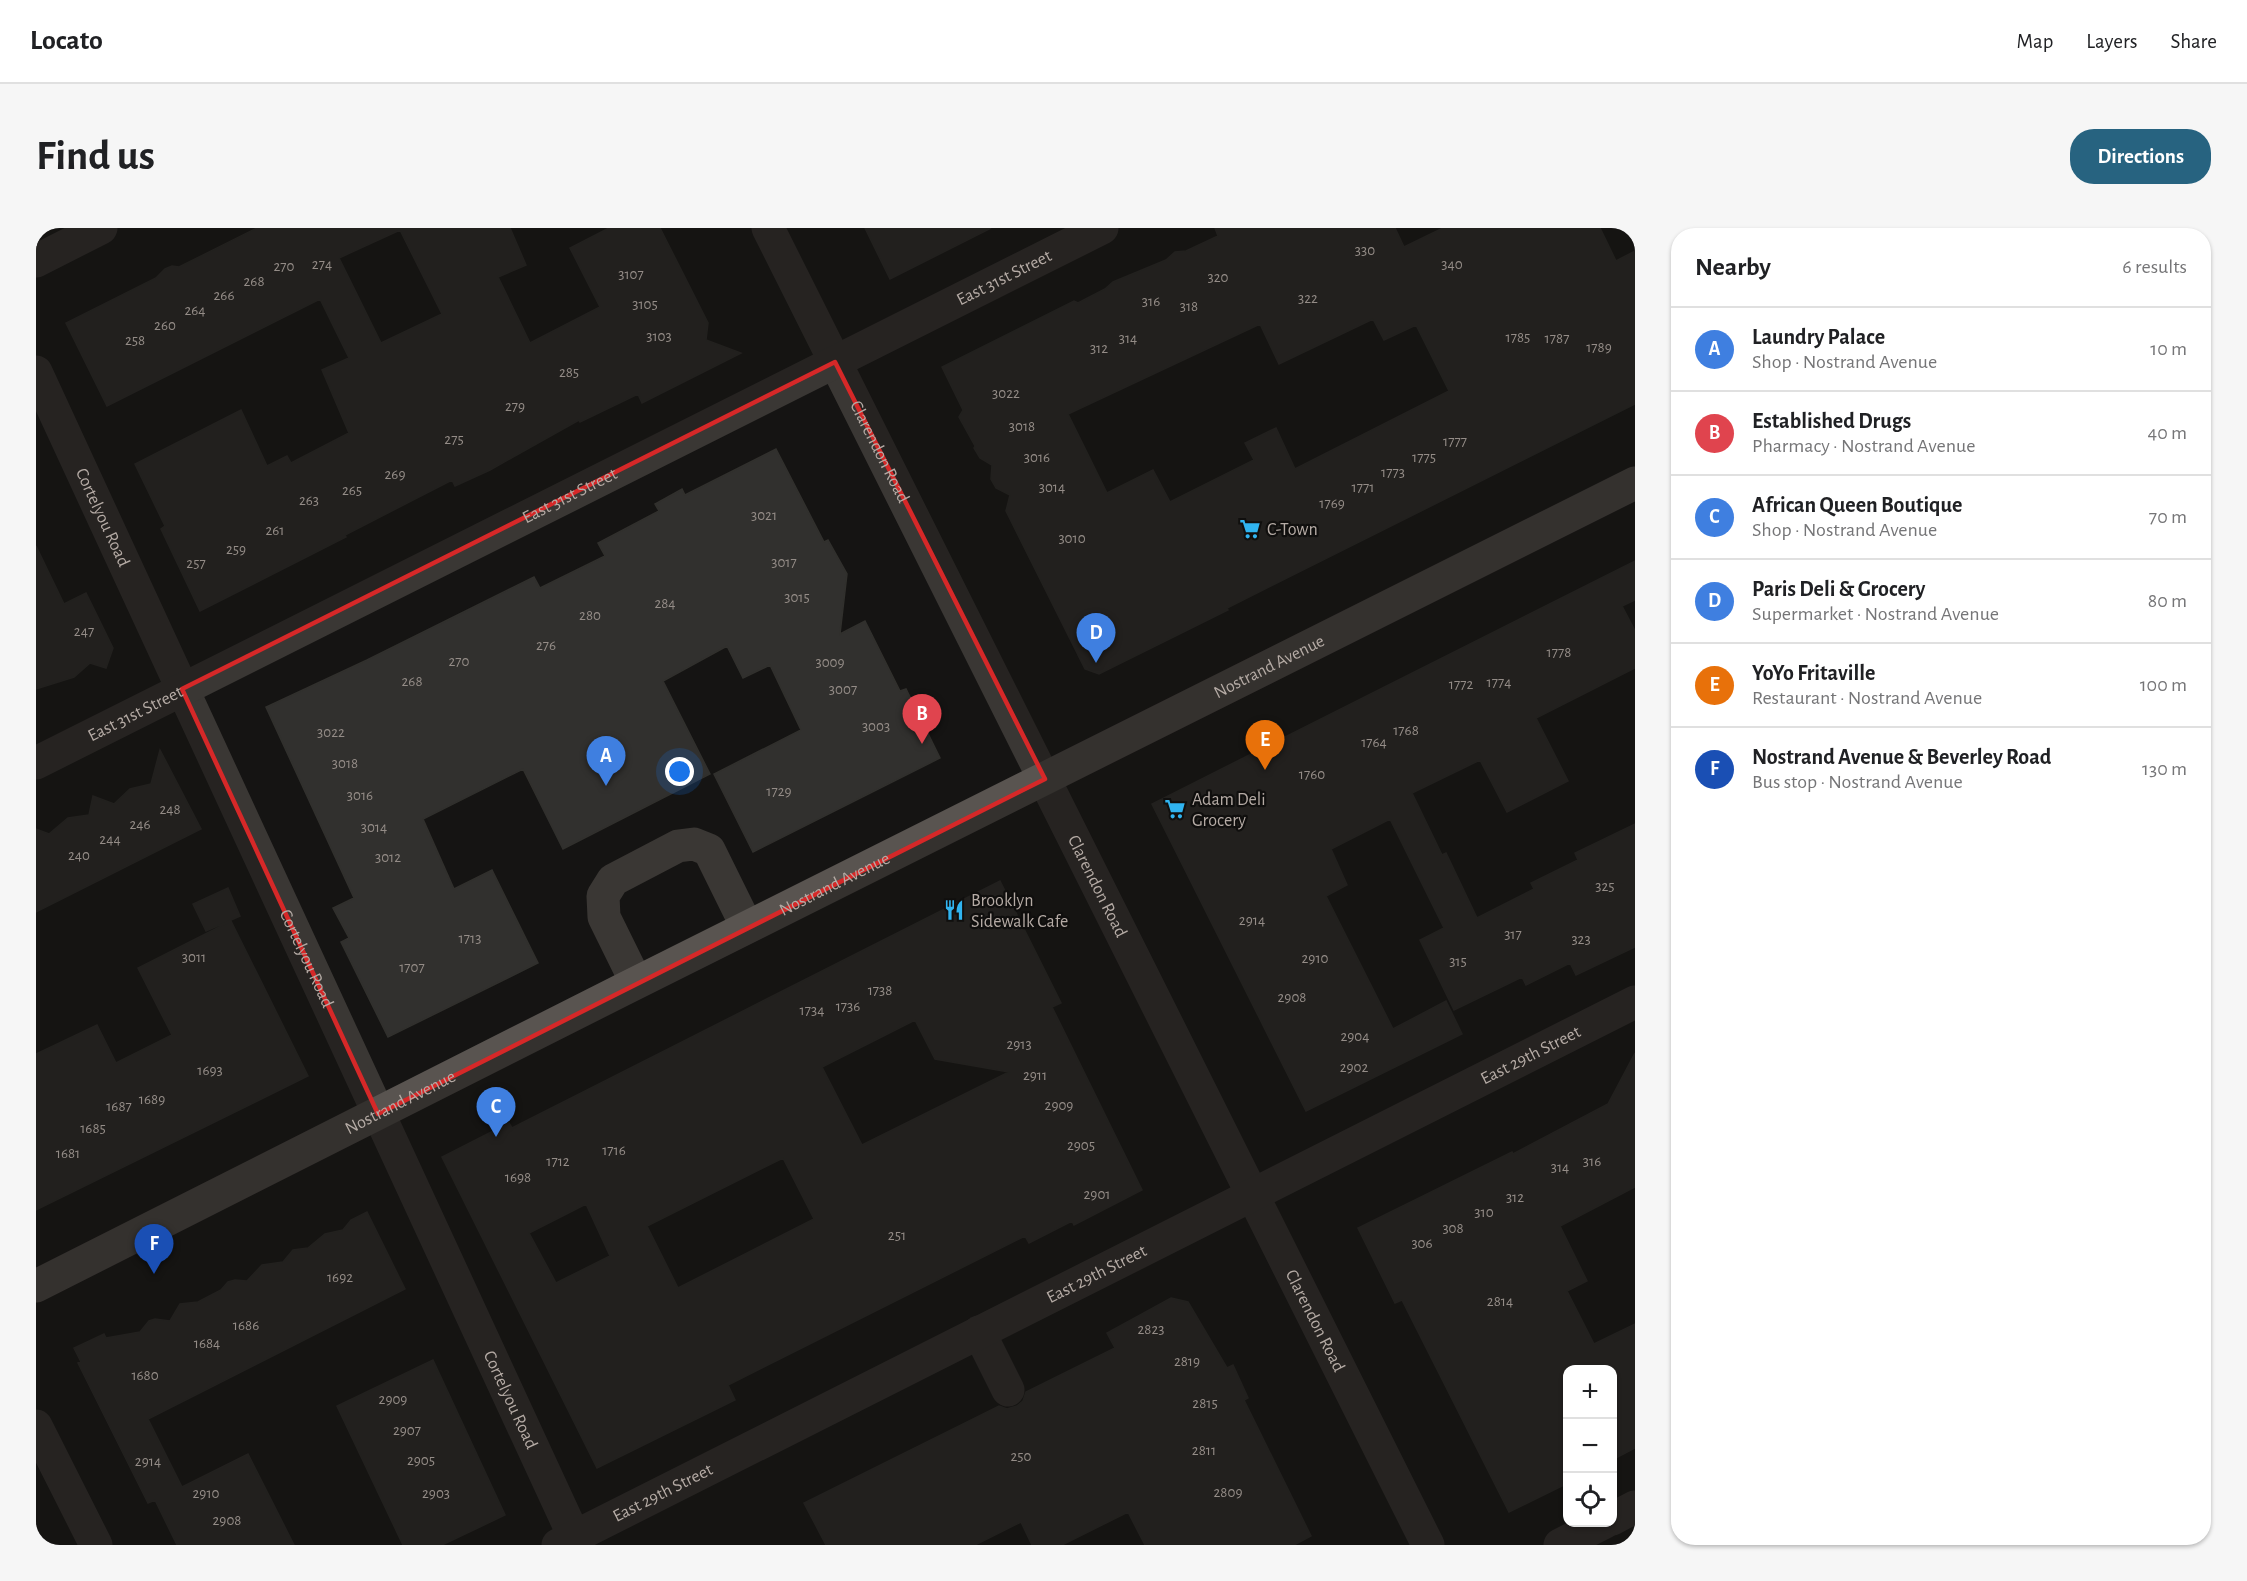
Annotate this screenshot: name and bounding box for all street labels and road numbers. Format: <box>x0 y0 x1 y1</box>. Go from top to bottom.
street label: East 31st Street <box>954 247 1055 309</box>
street label: Clarendon Road <box>846 398 912 506</box>
street label: East 31st Street <box>520 465 621 527</box>
street label: Cortelyou Road <box>72 466 133 570</box>
street label: Nostrand Avenue <box>1211 632 1328 702</box>
street label: East 31st Street <box>85 683 186 745</box>
street label: Clarendon Road <box>1064 833 1130 940</box>
street label: Nostrand Avenue <box>777 849 893 920</box>
street label: Cortelyou Road <box>276 907 336 1011</box>
street label: East 29th Street <box>1478 1023 1584 1088</box>
street label: Nostrand Avenue <box>343 1068 459 1138</box>
street label: East 29th Street <box>1044 1242 1150 1307</box>
street label: Clarendon Road <box>1282 1267 1348 1375</box>
street label: Cortelyou Road <box>480 1348 540 1452</box>
street label: East 29th Street <box>610 1460 716 1526</box>

